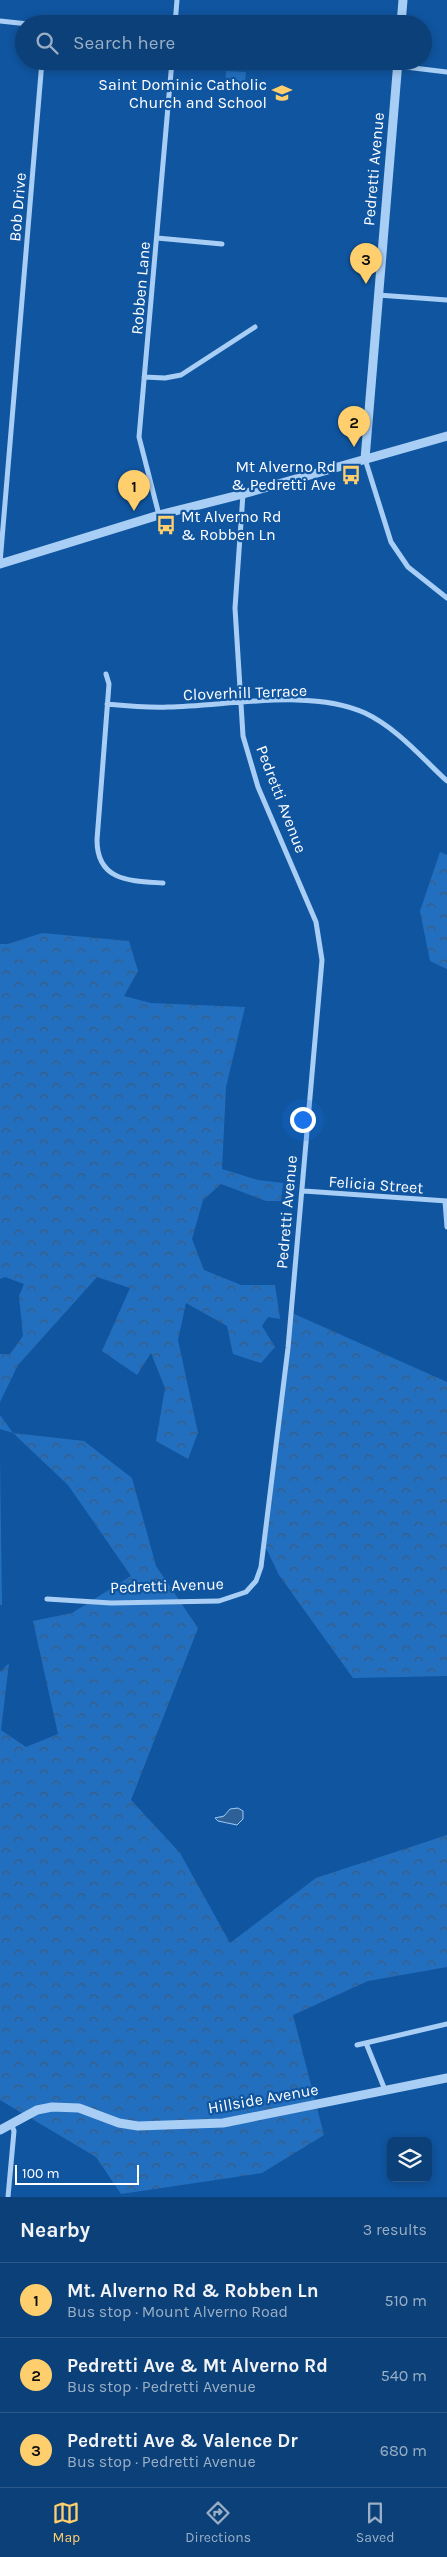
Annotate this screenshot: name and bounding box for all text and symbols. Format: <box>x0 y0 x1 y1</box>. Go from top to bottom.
search box <box>15 15 432 70</box>
icon: search <box>33 29 61 57</box>
text: Search here <box>73 32 175 54</box>
place label: Saint Dominic Catholic Church and School <box>98 75 267 112</box>
school or university icon: Saint Dominic Catholic Church and School <box>271 82 293 104</box>
street label: Pedretti Avenue <box>359 112 388 227</box>
street label: Bob Drive <box>5 172 30 242</box>
street label: Robben Lane <box>127 241 154 335</box>
pin: 3 <box>350 243 382 284</box>
pin: 2 <box>338 406 370 447</box>
place label: Mt Alverno Rd & Pedretti Ave <box>231 457 336 494</box>
bus stop icon: Mt Alverno Rd & Pedretti Ave <box>340 464 362 486</box>
pin: 1 <box>118 470 150 511</box>
place label: Mt Alverno Rd & Robben Ln <box>181 507 282 544</box>
bus stop icon: Mt Alverno Rd & Robben Ln <box>155 514 177 536</box>
street label: Cloverhill Terrace <box>183 681 307 704</box>
street label: Pedretti Avenue <box>252 743 311 856</box>
your location <box>290 1107 316 1133</box>
street label: Pedretti Avenue <box>272 1155 301 1270</box>
street label: Felicia Street <box>328 1172 424 1197</box>
street label: Pedretti Avenue <box>110 1574 224 1597</box>
street label: Hillside Avenue <box>206 2079 320 2118</box>
map controls <box>387 2137 432 2182</box>
button: layers <box>387 2137 432 2182</box>
scale bar <box>15 2162 139 2185</box>
text: 100 m <box>22 2165 60 2182</box>
text: Nearby <box>20 2218 90 2242</box>
text: 3 results <box>363 2220 427 2239</box>
text: Mt. Alverno Rd & Robben Ln <box>67 2280 319 2302</box>
text: 1 <box>33 2291 39 2310</box>
text: 510 m <box>384 2291 427 2310</box>
text: Bus stop · Mount Alverno Road <box>67 2302 288 2321</box>
text: Pedretti Ave & Mt Alverno Rd <box>67 2355 328 2377</box>
text: 2 <box>31 2366 41 2385</box>
text: 540 m <box>381 2366 427 2385</box>
text: Bus stop · Pedretti Avenue <box>67 2377 256 2396</box>
text: Pedretti Ave & Valence Dr <box>67 2430 298 2452</box>
text: 3 <box>31 2441 41 2460</box>
text: 680 m <box>380 2441 427 2460</box>
text: Bus stop · Pedretti Avenue <box>67 2452 256 2471</box>
tab: Map <box>52 2499 80 2546</box>
tab: Directions <box>185 2499 251 2546</box>
tab: Saved <box>356 2499 395 2546</box>

